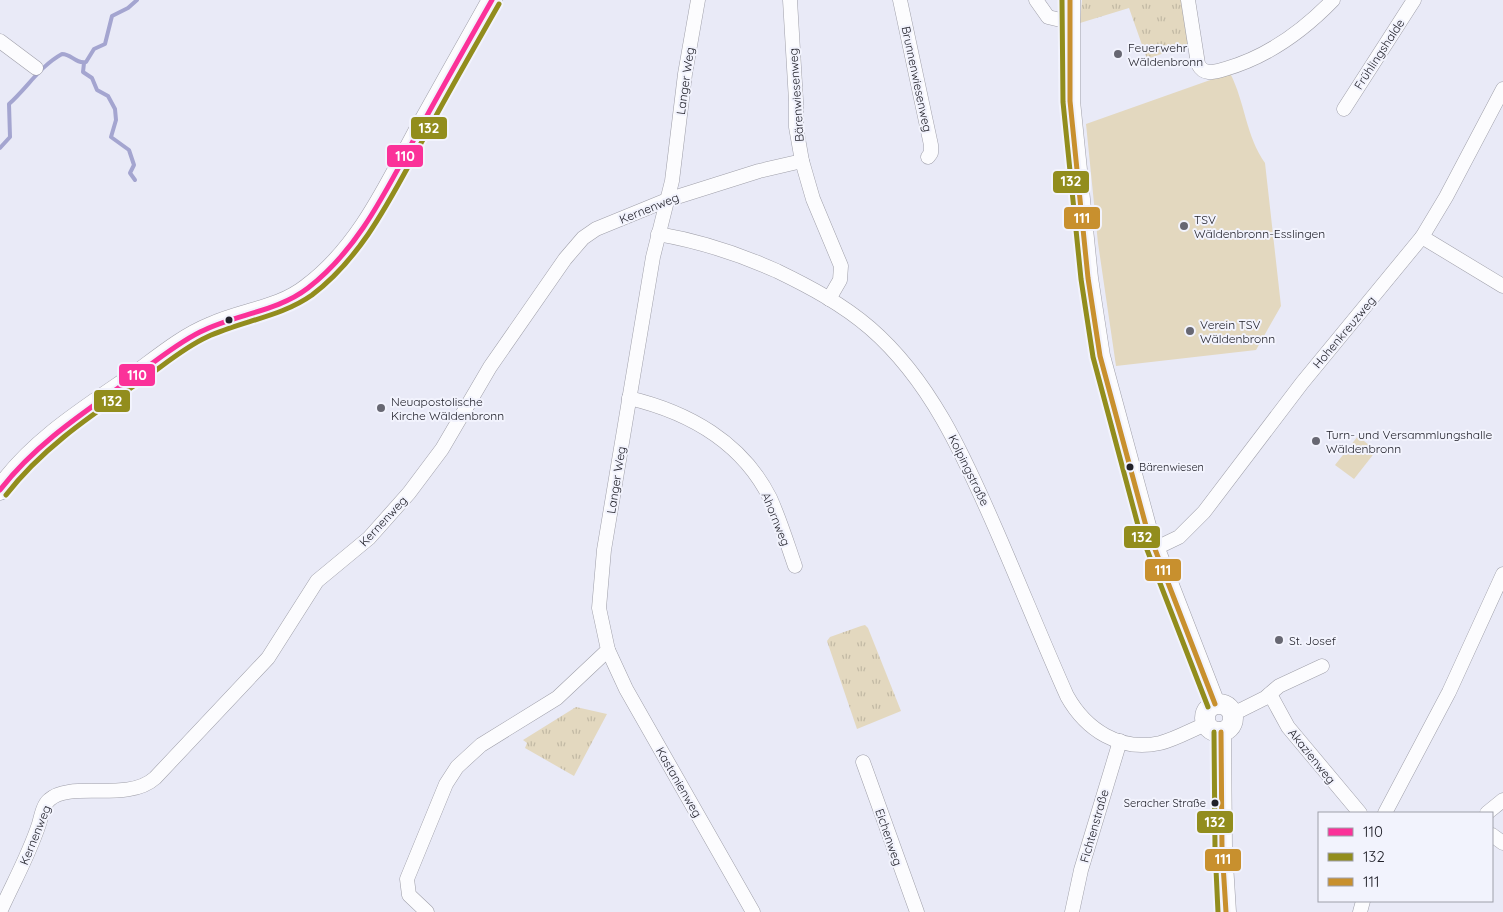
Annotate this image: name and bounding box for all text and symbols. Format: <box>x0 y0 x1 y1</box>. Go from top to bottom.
street label: Frühlingshalde <box>1351 16 1407 92</box>
street label: Brunnenwiesenweg <box>898 25 936 133</box>
place label: Feuerwehr Wäldenbronn <box>1128 40 1203 69</box>
street label: Langer Weg <box>673 46 697 116</box>
street label: Bärenwiesenweg <box>785 48 807 142</box>
marker: Feuerwehr Wäldenbronn <box>1112 48 1124 60</box>
line badge: 132 <box>410 116 448 140</box>
text: 132 <box>419 119 439 137</box>
line badge: 110 <box>386 144 424 168</box>
text: 110 <box>395 147 415 165</box>
line badge: 132 <box>1052 170 1090 194</box>
text: 132 <box>1061 172 1081 190</box>
street label: Kernenweg <box>617 189 681 227</box>
line badge: 111 <box>1063 206 1101 230</box>
text: 111 <box>1074 209 1090 227</box>
place label: TSV Wäldenbronn-Esslingen <box>1194 212 1325 241</box>
marker: TSV Wäldenbronn-Esslingen <box>1178 220 1190 232</box>
street label: Hohenkreuzweg <box>1309 293 1379 371</box>
unlabelled marker <box>224 315 234 325</box>
place label: Verein TSV Wäldenbronn <box>1200 317 1275 346</box>
marker: Verein TSV Wäldenbronn <box>1184 325 1196 337</box>
line badge: 110 <box>118 363 156 387</box>
text: 110 <box>127 366 147 384</box>
line badge: 132 <box>93 389 131 413</box>
text: 132 <box>102 392 122 410</box>
place label: Neuapostolische Kirche Wäldenbronn <box>391 394 504 423</box>
marker: Neuapostolische Kirche Wäldenbronn <box>375 402 387 414</box>
place label: Turn- und Versammlungshalle Wäldenbronn <box>1326 427 1492 456</box>
street label: Kolpingstraße <box>945 432 993 508</box>
marker: Turn- und Versammlungshalle Wäldenbronn <box>1310 435 1322 447</box>
street label: Langer Weg <box>603 445 629 515</box>
place label: Bärenwiesen <box>1139 460 1204 474</box>
marker: Bärenwiesen <box>1125 462 1135 472</box>
street label: Ahornweg <box>758 490 794 548</box>
street label: Kernenweg <box>356 493 410 549</box>
line badge: 132 <box>1123 525 1161 549</box>
text: 132 <box>1132 528 1152 546</box>
line badge: 111 <box>1144 558 1182 582</box>
text: 111 <box>1155 561 1171 579</box>
place label: St. Josef <box>1289 633 1337 648</box>
marker: St. Josef <box>1273 634 1285 646</box>
street label: Akazienweg <box>1285 725 1339 787</box>
street label: Kastanienweg <box>653 744 705 820</box>
street label: Fichtenstraße <box>1076 787 1112 864</box>
place label: Seracher Straße <box>1124 796 1206 810</box>
marker: Seracher Straße <box>1210 798 1220 808</box>
street label: Kernenweg <box>16 803 54 867</box>
street label: Eichenweg <box>872 806 906 868</box>
line badge: 132 <box>1196 810 1234 834</box>
legend <box>1318 812 1493 902</box>
text: 132 <box>1205 813 1225 831</box>
text: 110 <box>1363 822 1383 841</box>
text: 132 <box>1363 847 1385 866</box>
line badge: 111 <box>1204 848 1242 872</box>
text: 111 <box>1215 850 1231 868</box>
text: 111 <box>1363 872 1380 891</box>

